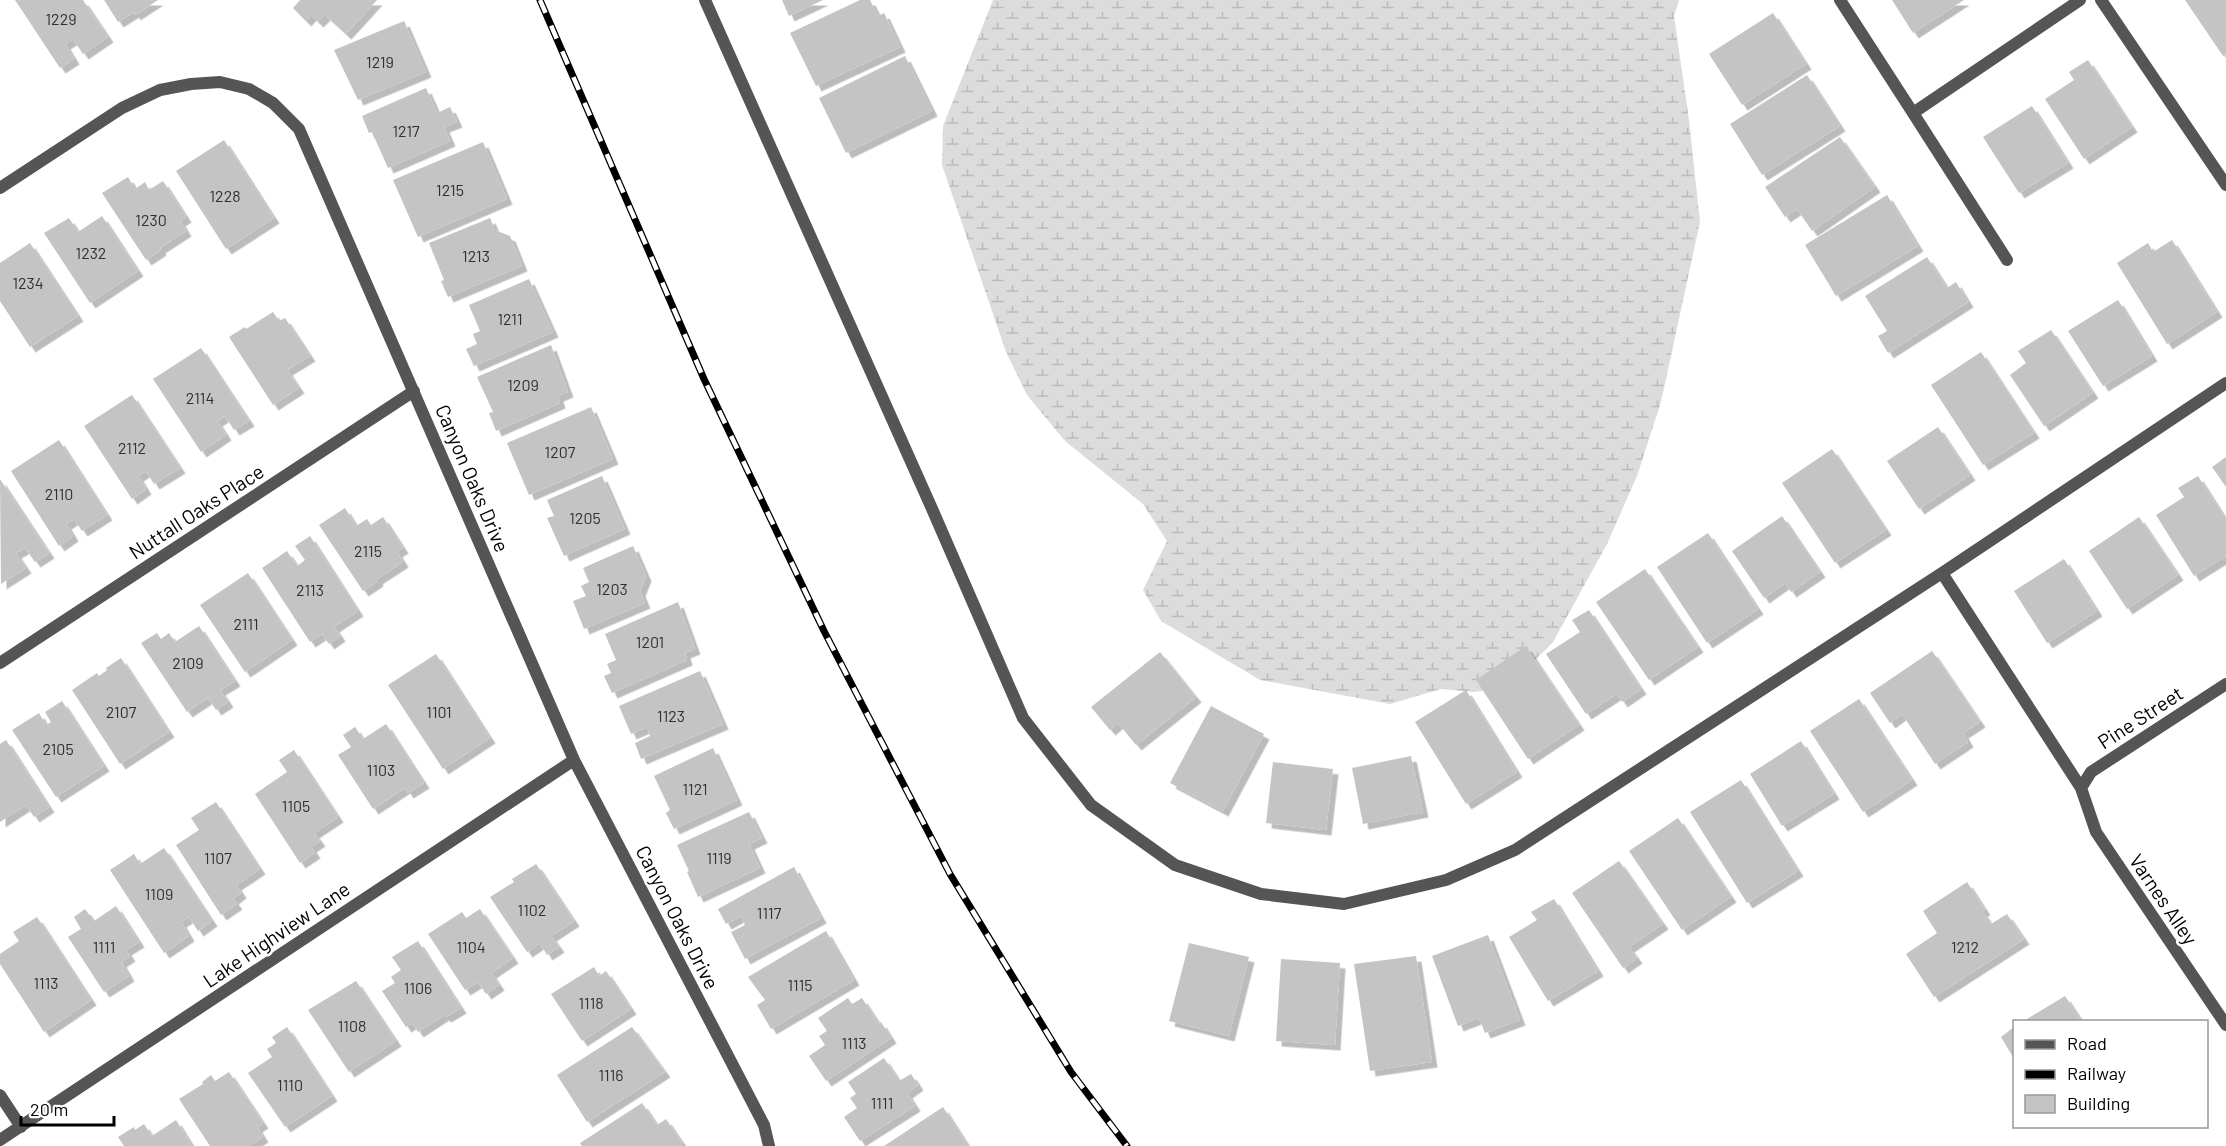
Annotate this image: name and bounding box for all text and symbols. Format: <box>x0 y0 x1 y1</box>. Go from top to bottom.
house number: 1229 <box>45 9 77 28</box>
house number: 1219 <box>366 52 394 71</box>
house number: 1217 <box>392 121 420 140</box>
house number: 1215 <box>436 180 464 199</box>
house number: 1228 <box>209 186 241 205</box>
house number: 1230 <box>135 210 167 229</box>
house number: 1232 <box>76 243 106 262</box>
house number: 1213 <box>462 246 490 265</box>
house number: 1234 <box>12 273 44 292</box>
house number: 1211 <box>497 309 523 328</box>
house number: 1209 <box>507 375 539 394</box>
house number: 2114 <box>186 388 214 407</box>
street label: Canyon Oaks Drive <box>431 401 515 555</box>
house number: 2112 <box>118 438 146 457</box>
house number: 1207 <box>545 442 576 461</box>
street label: Nuttall Oaks Place <box>124 458 268 564</box>
house number: 2110 <box>45 484 73 503</box>
house number: 1205 <box>569 508 601 527</box>
house number: 2115 <box>354 541 382 560</box>
house number: 1203 <box>596 579 628 598</box>
house number: 2113 <box>296 580 324 599</box>
house number: 2111 <box>233 614 259 633</box>
house number: 1201 <box>636 632 664 651</box>
house number: 2109 <box>172 653 204 672</box>
street label: Pine Street <box>2093 681 2187 753</box>
house number: 2107 <box>106 702 137 721</box>
house number: 1101 <box>426 702 452 721</box>
house number: 1123 <box>657 706 685 725</box>
house number: 2105 <box>42 739 74 758</box>
house number: 1103 <box>367 760 395 779</box>
house number: 1121 <box>682 779 708 798</box>
house number: 1105 <box>282 796 310 815</box>
street label: Canyon Oaks Drive <box>631 841 725 993</box>
house number: 1107 <box>204 848 232 867</box>
house number: 1119 <box>706 848 732 867</box>
street label: Varnes Alley <box>2125 849 2203 949</box>
street label: Lake Highview Lane <box>198 876 354 992</box>
house number: 1109 <box>145 884 173 903</box>
house number: 1102 <box>518 900 546 919</box>
house number: 1117 <box>757 903 782 922</box>
house number: 1111 <box>93 937 115 956</box>
house number: 1104 <box>456 937 486 956</box>
house number: 1212 <box>1951 937 1979 956</box>
house number: 1113 <box>33 973 59 992</box>
house number: 1115 <box>787 975 813 994</box>
house number: 1106 <box>404 978 432 997</box>
house number: 1118 <box>578 993 604 1012</box>
house number: 1108 <box>338 1016 366 1035</box>
legend <box>2013 1020 2208 1128</box>
text: Road <box>2067 1032 2107 1054</box>
house number: 1113 <box>841 1033 867 1052</box>
text: Railway <box>2067 1062 2126 1084</box>
house number: 1116 <box>598 1065 624 1084</box>
house number: 1110 <box>277 1075 303 1094</box>
scale bar <box>21 1089 114 1127</box>
text: Building <box>2067 1092 2130 1114</box>
house number: 1111 <box>871 1093 893 1112</box>
text: 20 m <box>30 1098 68 1120</box>

